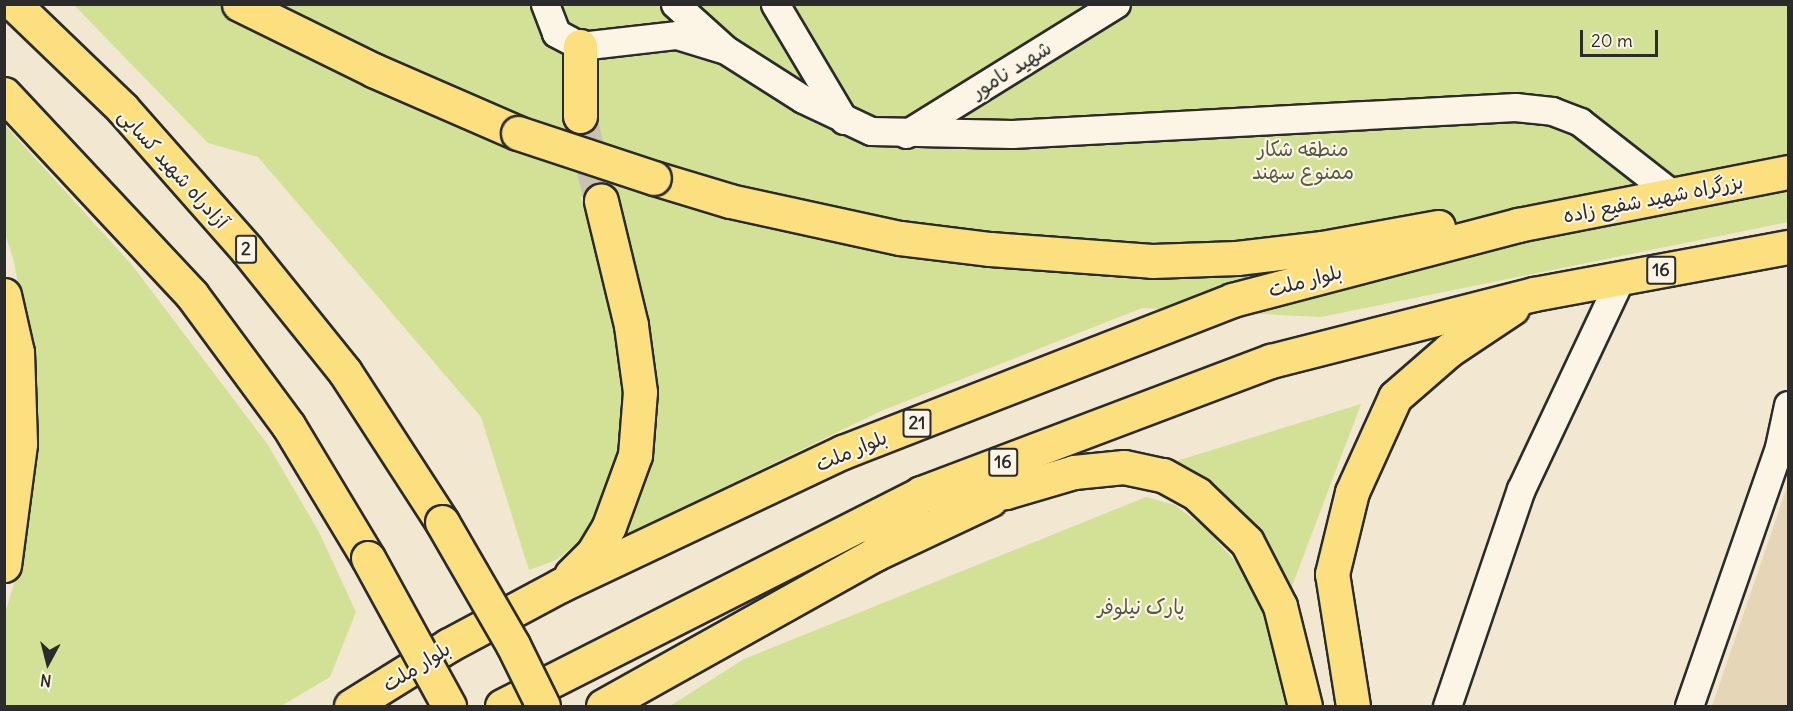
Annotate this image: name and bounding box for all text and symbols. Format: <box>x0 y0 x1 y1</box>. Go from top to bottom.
scale bar <box>1583 18 1661 56</box>
text: 20 m <box>1591 29 1633 52</box>
street label: شهید نامور <box>967 35 1055 103</box>
street label: آزادراه شهید کسایی <box>114 103 234 233</box>
park label: منطقه شکار ممنوع سهند <box>1252 137 1354 184</box>
street label: بزرگراه شهید شفیع زاده <box>1561 169 1745 227</box>
road number: 2 <box>234 234 258 264</box>
road number: 16 <box>1646 255 1676 285</box>
street label: بلوار ملت <box>1265 259 1345 301</box>
road number: 21 <box>902 408 932 438</box>
street label: بلوار ملت <box>812 424 890 476</box>
road number: 16 <box>988 447 1018 477</box>
park label: پارک نیلوفر <box>1098 594 1184 618</box>
north arrow <box>18 633 78 693</box>
street label: بلوار ملت <box>378 636 454 696</box>
text: N <box>39 670 53 691</box>

